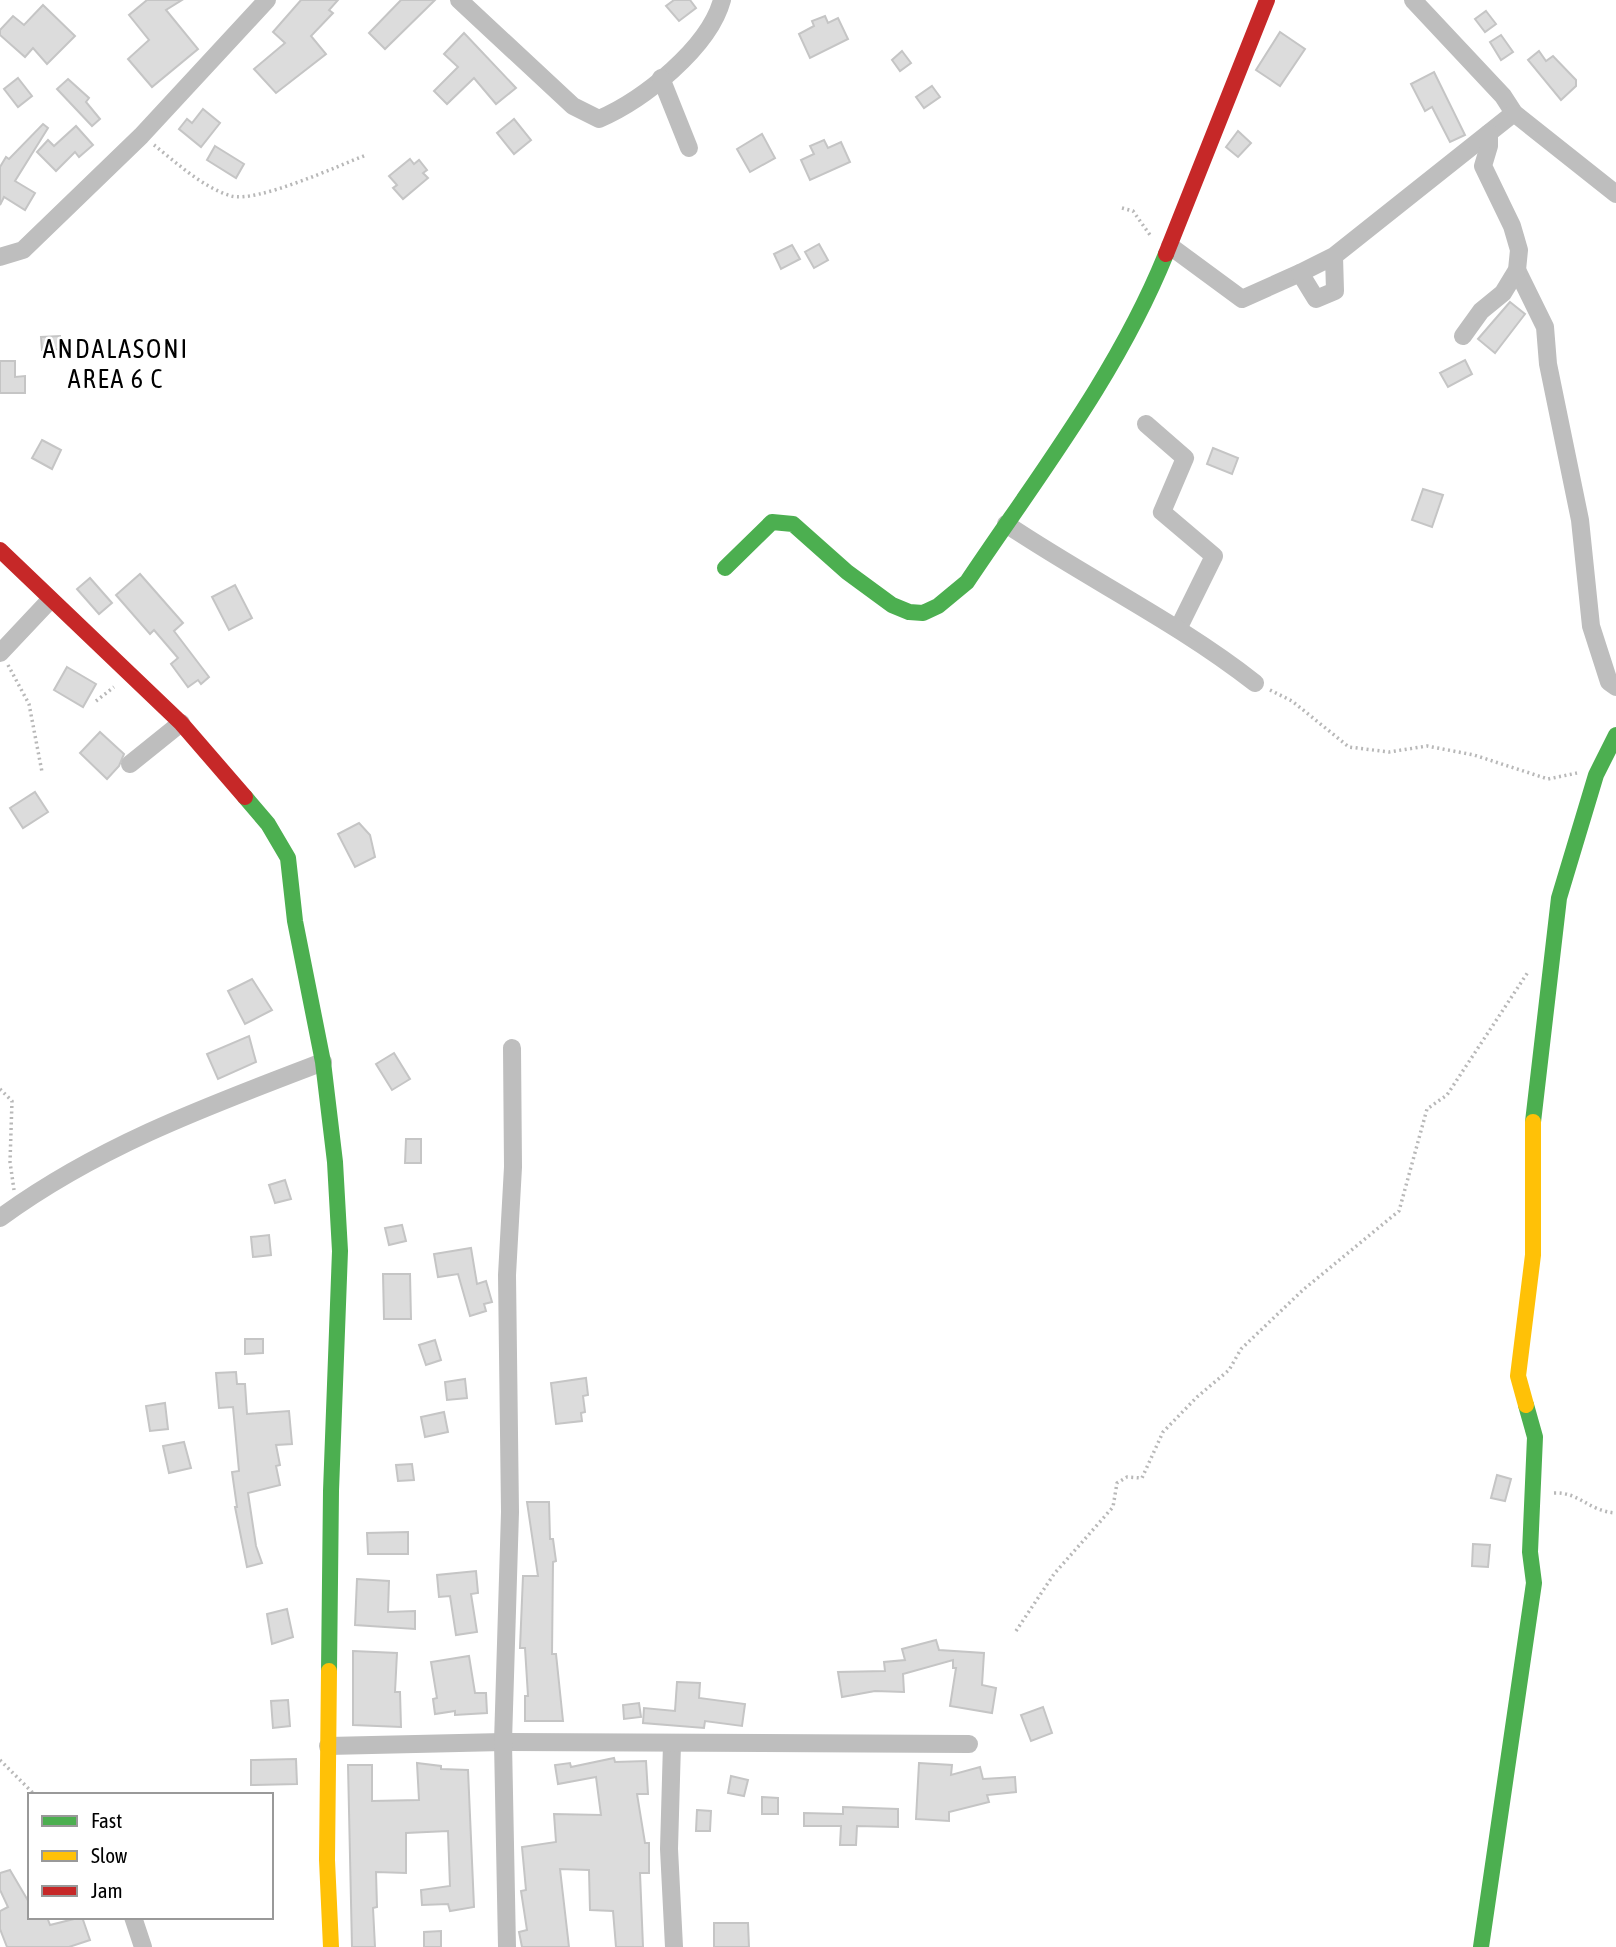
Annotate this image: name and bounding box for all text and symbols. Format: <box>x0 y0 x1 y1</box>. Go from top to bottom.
district label: ANDALASONI AREA 6 C <box>43 334 189 394</box>
legend <box>28 1793 273 1919</box>
text: Fast <box>91 1808 122 1832</box>
text: Slow <box>91 1843 128 1867</box>
text: Jam <box>91 1878 123 1902</box>

